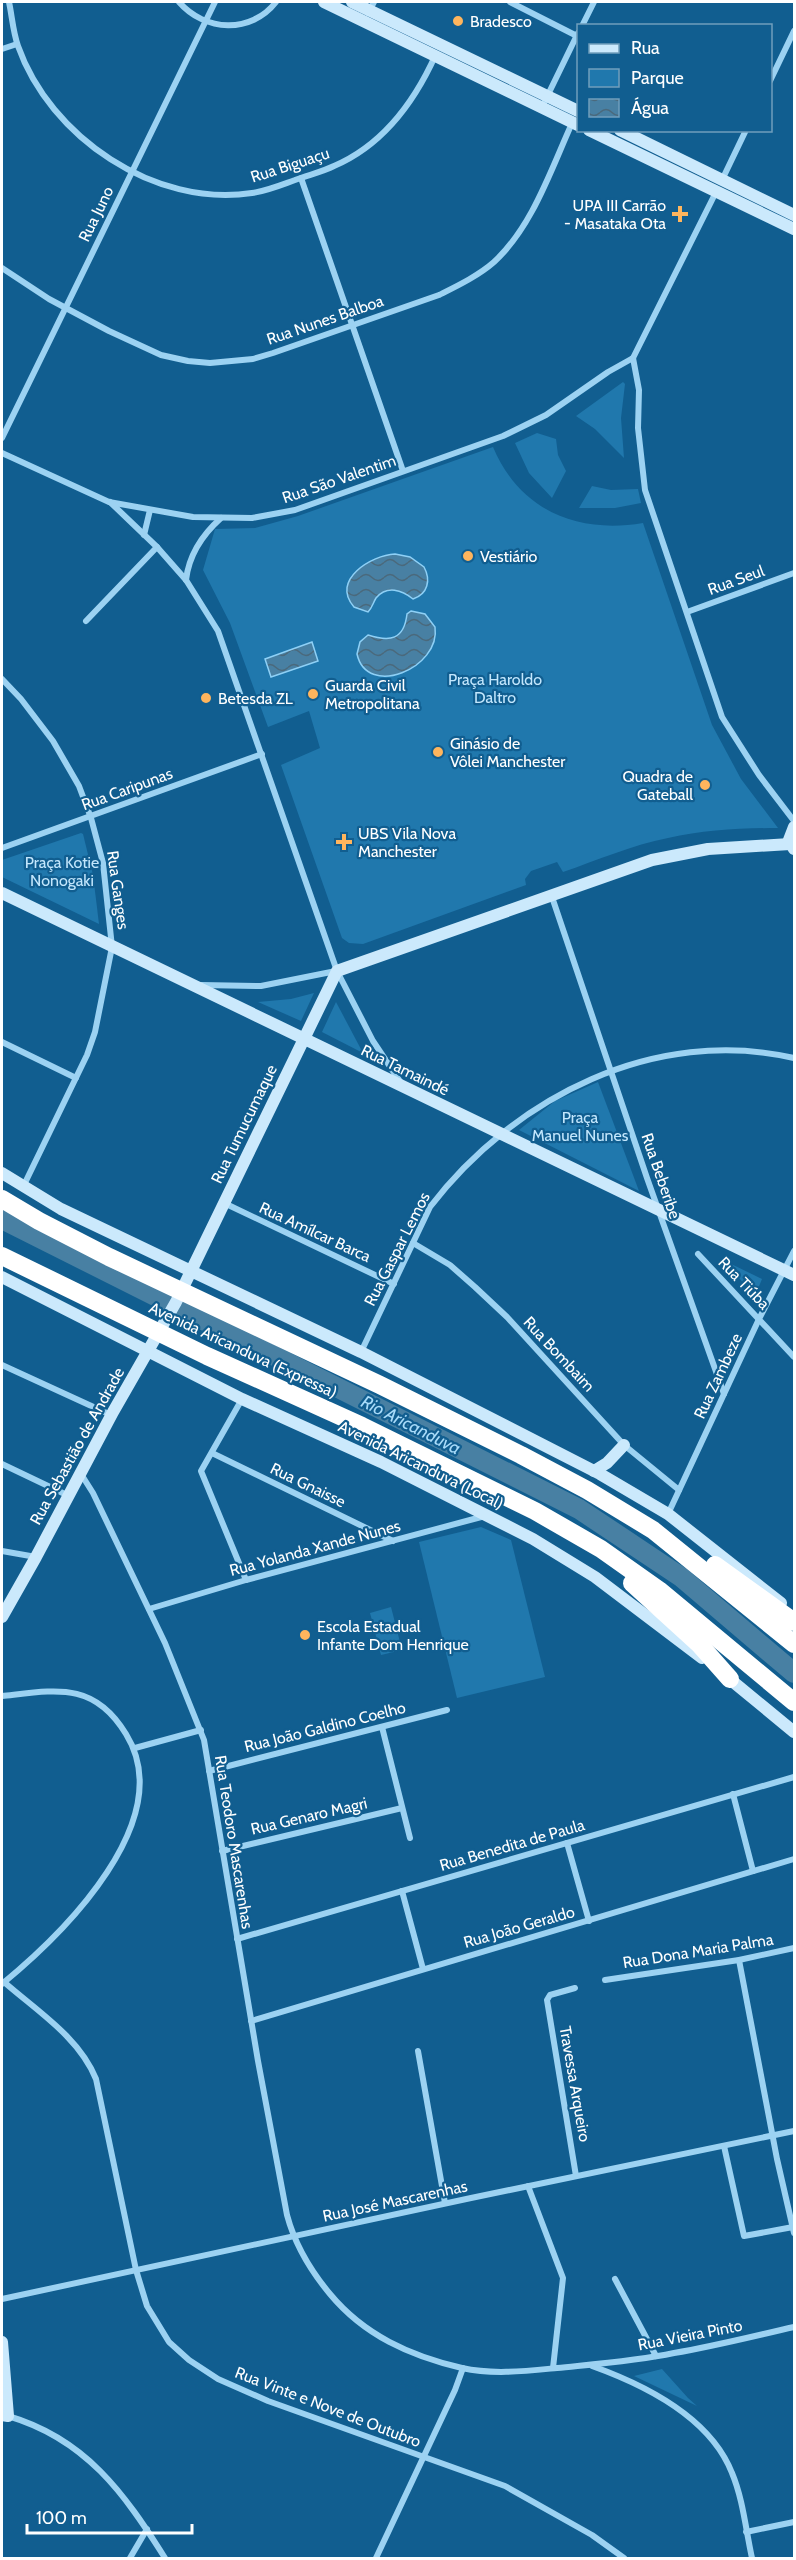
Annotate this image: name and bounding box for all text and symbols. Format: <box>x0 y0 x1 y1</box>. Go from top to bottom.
place label: Bradesco <box>470 12 532 31</box>
marker: Bradesco <box>451 14 465 28</box>
legend <box>577 24 772 132</box>
text: Rua <box>631 37 660 59</box>
text: Parque <box>631 67 684 89</box>
text: Água <box>631 97 669 119</box>
street label: Rua Biguaçu <box>248 143 332 187</box>
street label: Rua Juno <box>74 183 118 245</box>
place label: UPA III Carrão - Masataka Ota <box>564 196 666 233</box>
marker: UPA III Carrão - Masataka Ota <box>671 205 689 223</box>
street label: Rua Nunes Balboa <box>264 291 386 349</box>
street label: Rua São Valentim <box>280 451 398 507</box>
place label: Vestiário <box>480 547 538 566</box>
marker: Vestiário <box>461 549 475 563</box>
street label: Rua Seul <box>705 561 767 599</box>
park label: Praça Haroldo Daltro <box>448 670 542 707</box>
place label: Guarda Civil Metropolitana <box>325 676 420 713</box>
marker: Guarda Civil Metropolitana <box>306 687 320 701</box>
place label: Betesda ZL <box>218 689 293 708</box>
marker: Betesda ZL <box>199 691 213 705</box>
place label: Ginásio de Vôlei Manchester <box>450 734 566 771</box>
marker: Ginásio de Vôlei Manchester <box>431 745 445 759</box>
street label: Rua Caripunas <box>79 764 176 814</box>
place label: Quadra de Gateball <box>623 767 693 804</box>
marker: Quadra de Gateball <box>698 778 712 792</box>
place label: UBS Vila Nova Manchester <box>358 824 456 861</box>
marker: UBS Vila Nova Manchester <box>335 833 353 851</box>
street label: Rua Ganges <box>103 849 133 931</box>
park label: Praça Kotie Nonogaki <box>25 853 99 890</box>
street label: Rua Tamaindé <box>358 1041 452 1099</box>
street label: Rua Tumucumaque <box>207 1061 281 1187</box>
park label: Praça Manuel Nunes <box>532 1108 629 1145</box>
street label: Rua Beberibe <box>637 1131 685 1221</box>
street label: Rua Gaspar Lemos <box>360 1189 434 1309</box>
street label: Rua Amílcar Barca <box>256 1198 374 1266</box>
street label: Rua Tiúba <box>714 1253 774 1314</box>
street label: Avenida Aricanduva (Expressa) <box>146 1298 340 1402</box>
street label: Rua Bombaim <box>519 1313 599 1395</box>
street label: Rua Zambeze <box>690 1330 746 1422</box>
street label: Rua Sebastião de Andrade <box>26 1364 128 1528</box>
water label: Rio Aricanduva <box>358 1391 464 1459</box>
street label: Avenida Aricanduva (Local) <box>335 1417 507 1513</box>
street label: Rua Gnaisse <box>267 1459 349 1511</box>
street label: Rua Yolanda Xande Nunes <box>227 1516 403 1580</box>
place label: Escola Estadual Infante Dom Henrique <box>317 1617 469 1654</box>
marker: Escola Estadual Infante Dom Henrique <box>298 1628 312 1642</box>
street label: Rua João Galdino Coelho <box>242 1698 408 1756</box>
street label: Rua Teodoro Mascarenhas <box>211 1754 257 1930</box>
street label: Rua Genaro Magri <box>249 1793 369 1839</box>
street label: Rua Benedita de Paula <box>437 1815 587 1875</box>
street label: Rua João Geraldo <box>461 1902 577 1952</box>
street label: Rua Dona Maria Palma <box>621 1930 775 1972</box>
street label: Travessa Arqueiro <box>555 2025 595 2144</box>
street label: Rua José Mascarenhas <box>321 2176 469 2226</box>
street label: Rua Vieira Pinto <box>636 2316 744 2354</box>
street label: Rua Vinte e Nove de Outubro <box>232 2363 424 2451</box>
scale bar <box>27 2497 192 2535</box>
text: 100 m <box>36 2507 87 2529</box>

